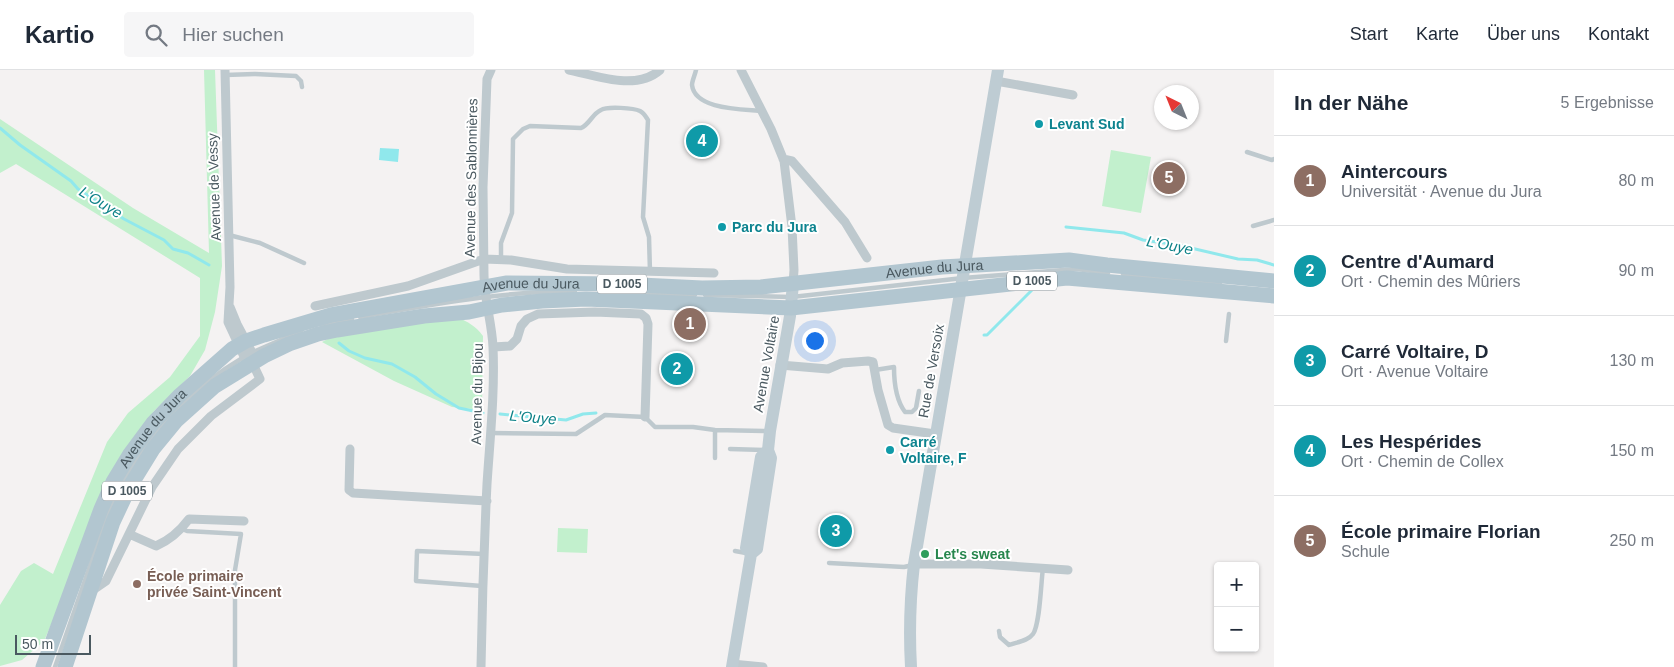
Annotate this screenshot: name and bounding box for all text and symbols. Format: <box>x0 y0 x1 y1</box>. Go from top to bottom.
search box <box>124 12 474 57</box>
text: Kartio <box>25 21 94 48</box>
icon: search <box>142 21 170 49</box>
text: Hier suchen <box>182 24 284 45</box>
text: Start <box>1350 24 1388 44</box>
text: Karte <box>1416 24 1459 44</box>
text: Über uns <box>1487 24 1560 44</box>
text: Kontakt <box>1588 24 1649 44</box>
north arrow <box>1154 85 1199 130</box>
text: In der Nähe <box>1294 91 1408 114</box>
text: 5 Ergebnisse <box>1561 94 1654 111</box>
street label: Avenue des Sablonnières <box>462 98 480 258</box>
place label: Levant Sud <box>1049 116 1124 132</box>
marker: Levant Sud <box>1033 118 1045 130</box>
pin: 4 <box>686 122 718 160</box>
street label: Avenue de Vessy <box>204 133 224 241</box>
pin: 5 <box>1153 159 1185 197</box>
text: Aintercours <box>1341 161 1448 182</box>
text: 1 <box>1306 172 1314 189</box>
text: 80 m <box>1618 172 1654 189</box>
water label: L'Ouye <box>76 183 126 221</box>
text: Universität · Avenue du Jura <box>1341 183 1542 200</box>
place label: Parc du Jura <box>732 219 817 235</box>
marker: Parc du Jura <box>716 221 728 233</box>
water label: L'Ouye <box>1145 232 1195 258</box>
text: Centre d'Aumard <box>1341 251 1494 272</box>
street label: Avenue du Jura <box>885 257 984 281</box>
text: 2 <box>1306 262 1314 279</box>
text: 90 m <box>1618 262 1654 279</box>
road number: D 1005 <box>1007 272 1057 290</box>
text: Ort · Chemin des Mûriers <box>1341 273 1521 290</box>
road number: D 1005 <box>597 274 647 293</box>
street label: Avenue du Jura <box>481 275 580 295</box>
pin: 1 <box>674 305 706 343</box>
street label: Avenue Voltaire <box>750 314 782 414</box>
street label: Rue de Versoix <box>915 323 947 419</box>
your location <box>802 328 828 354</box>
text: Carré Voltaire, D <box>1341 341 1488 362</box>
street label: Avenue du Bijou <box>468 343 486 445</box>
pin: 2 <box>661 350 693 388</box>
text: 3 <box>1306 352 1314 369</box>
text: 130 m <box>1610 352 1654 369</box>
text: Ort · Avenue Voltaire <box>1341 363 1488 380</box>
street label: Avenue du Jura <box>116 385 190 471</box>
water label: L'Ouye <box>509 406 557 428</box>
text: Les Hespérides <box>1341 431 1481 452</box>
place label: Carré Voltaire, F <box>900 434 967 466</box>
text: 4 <box>1306 442 1314 459</box>
text: 150 m <box>1610 442 1654 459</box>
marker: Carré Voltaire, F <box>884 444 896 456</box>
text: Ort · Chemin de Collex <box>1341 453 1504 470</box>
road number: D 1005 <box>102 482 152 501</box>
pin: 3 <box>820 512 852 550</box>
text: École primaire Florian <box>1341 521 1541 542</box>
text: 5 <box>1306 532 1314 549</box>
text: 250 m <box>1610 532 1654 549</box>
text: Schule <box>1341 543 1390 560</box>
place label: Let's sweat <box>935 546 1010 562</box>
marker: Let's sweat <box>919 548 931 560</box>
map controls <box>1214 562 1259 652</box>
button: + <box>1214 562 1259 607</box>
place label: École primaire privée Saint-Vincent <box>147 568 282 600</box>
marker: École primaire privée Saint-Vincent <box>131 578 143 590</box>
button: − <box>1214 607 1259 652</box>
scale bar <box>15 632 91 655</box>
text: 50 m <box>22 636 53 652</box>

